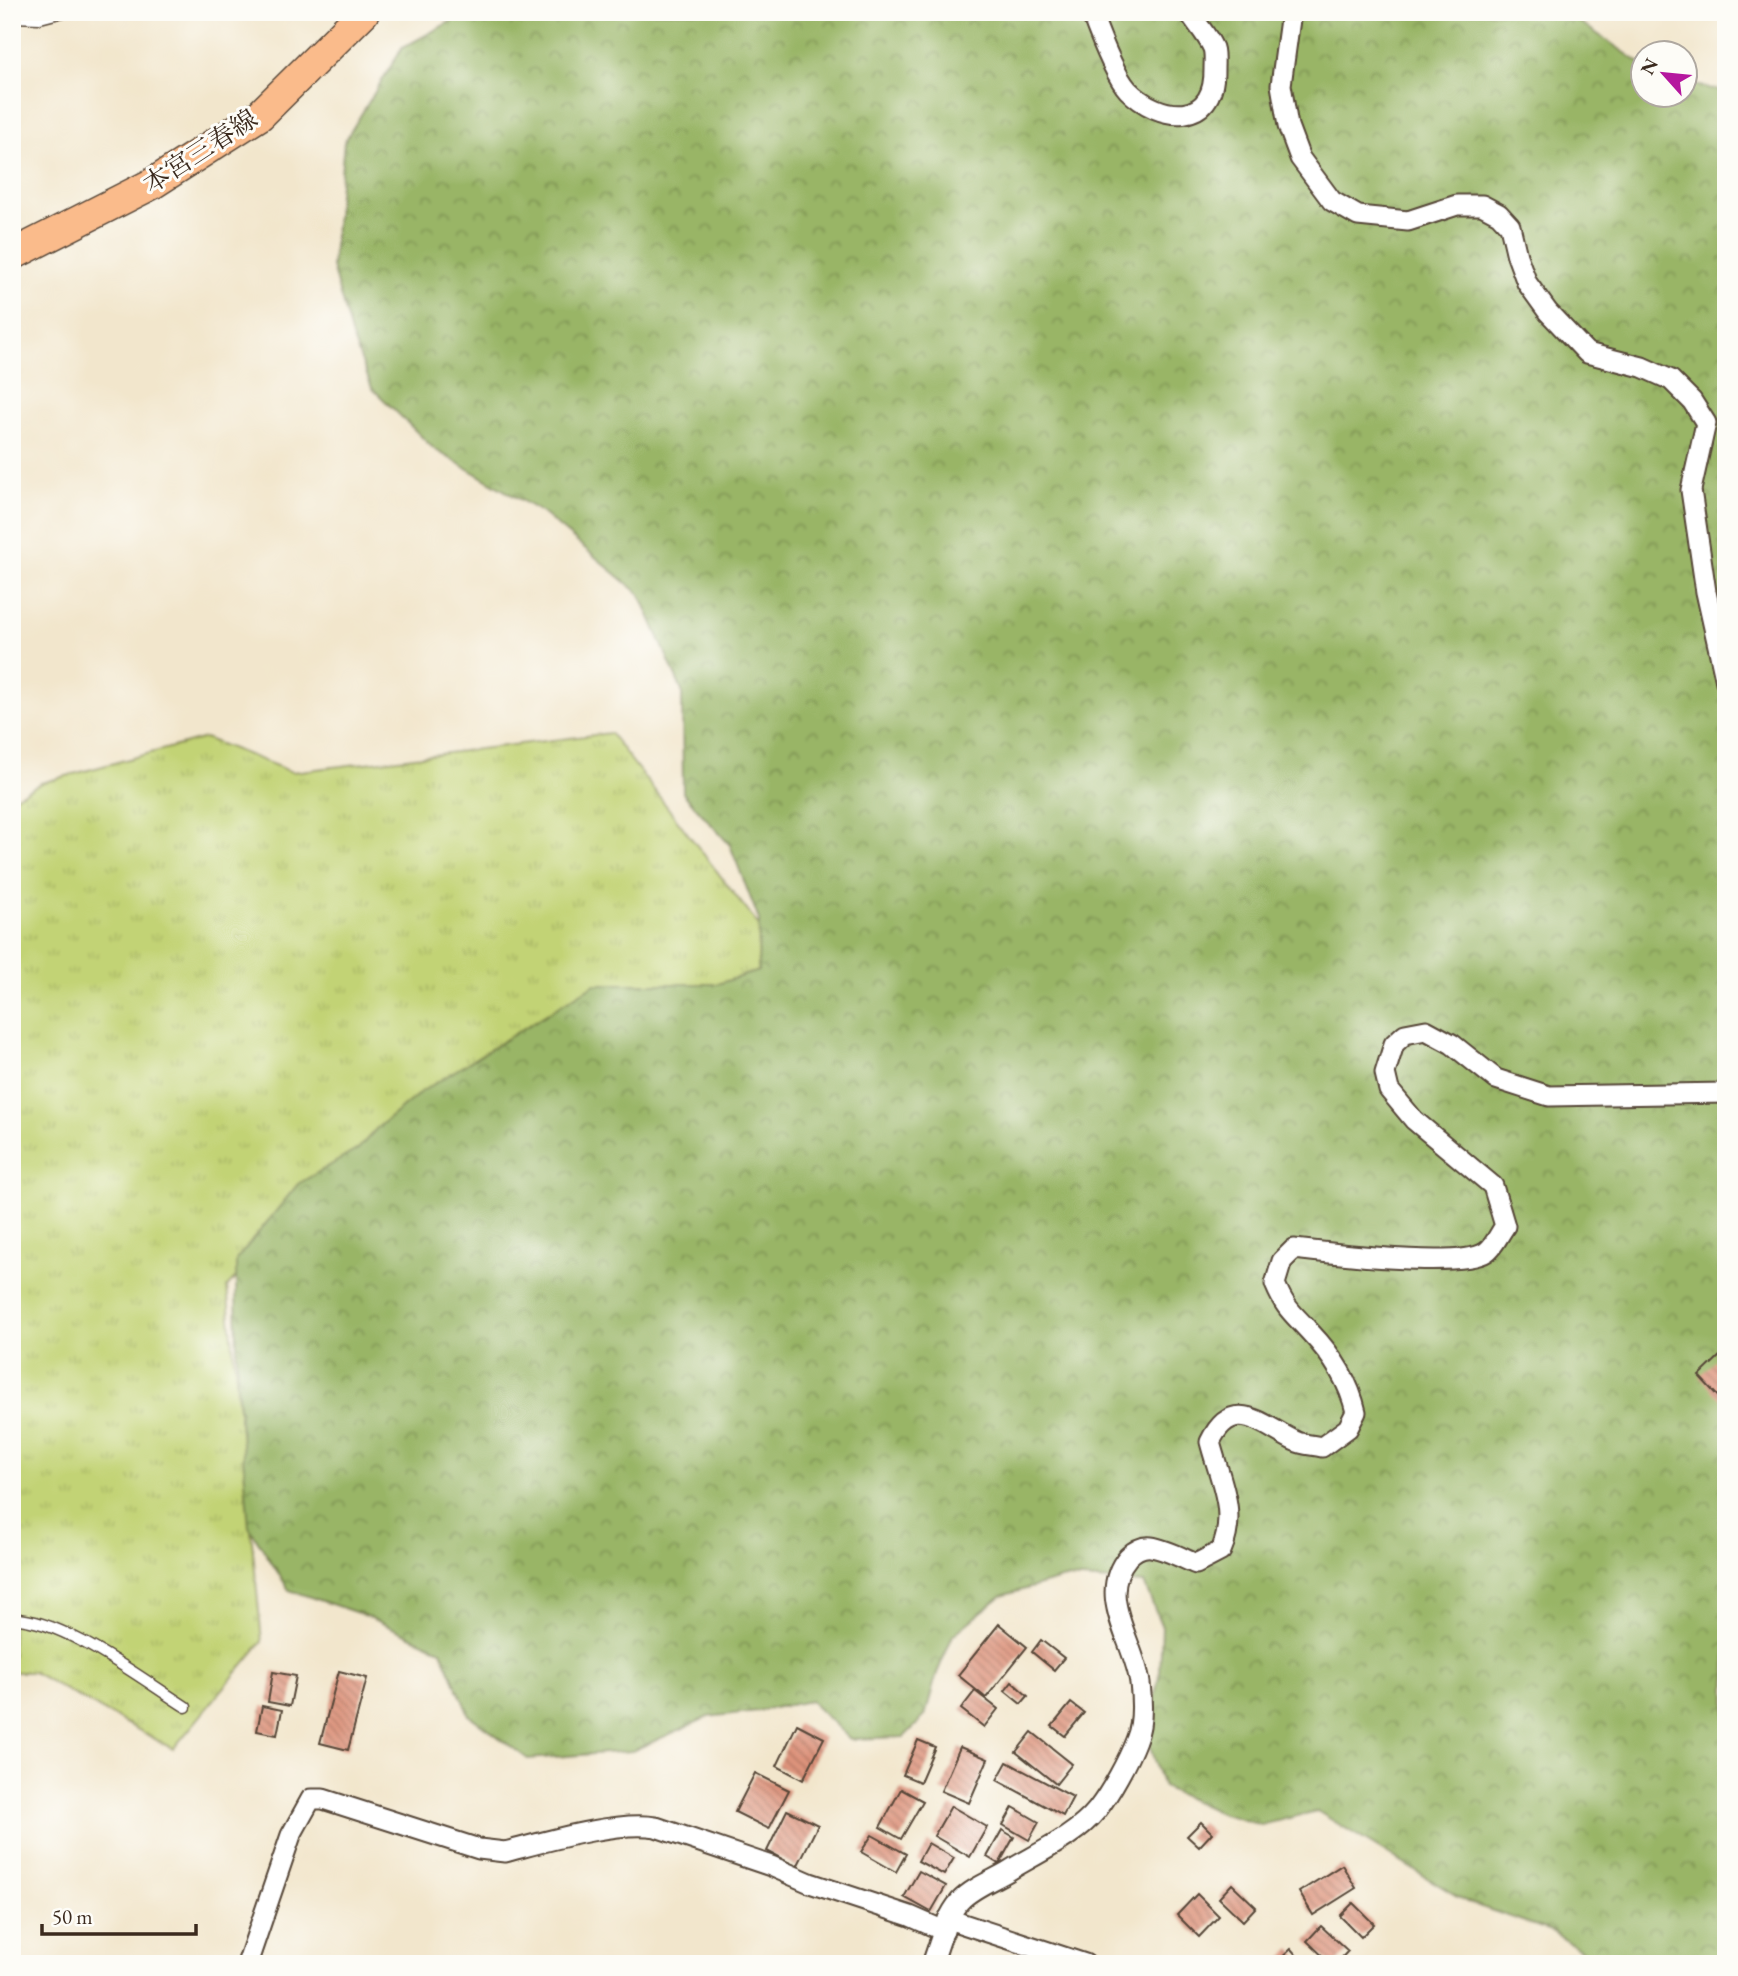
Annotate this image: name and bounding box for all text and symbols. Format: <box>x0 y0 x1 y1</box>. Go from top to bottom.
north arrow <box>1630 38 1700 108</box>
text: N <box>1635 53 1664 79</box>
street label: 本宮三春線 <box>136 101 264 201</box>
scale bar <box>42 1892 196 1936</box>
text: 50 m <box>52 1903 93 1930</box>

